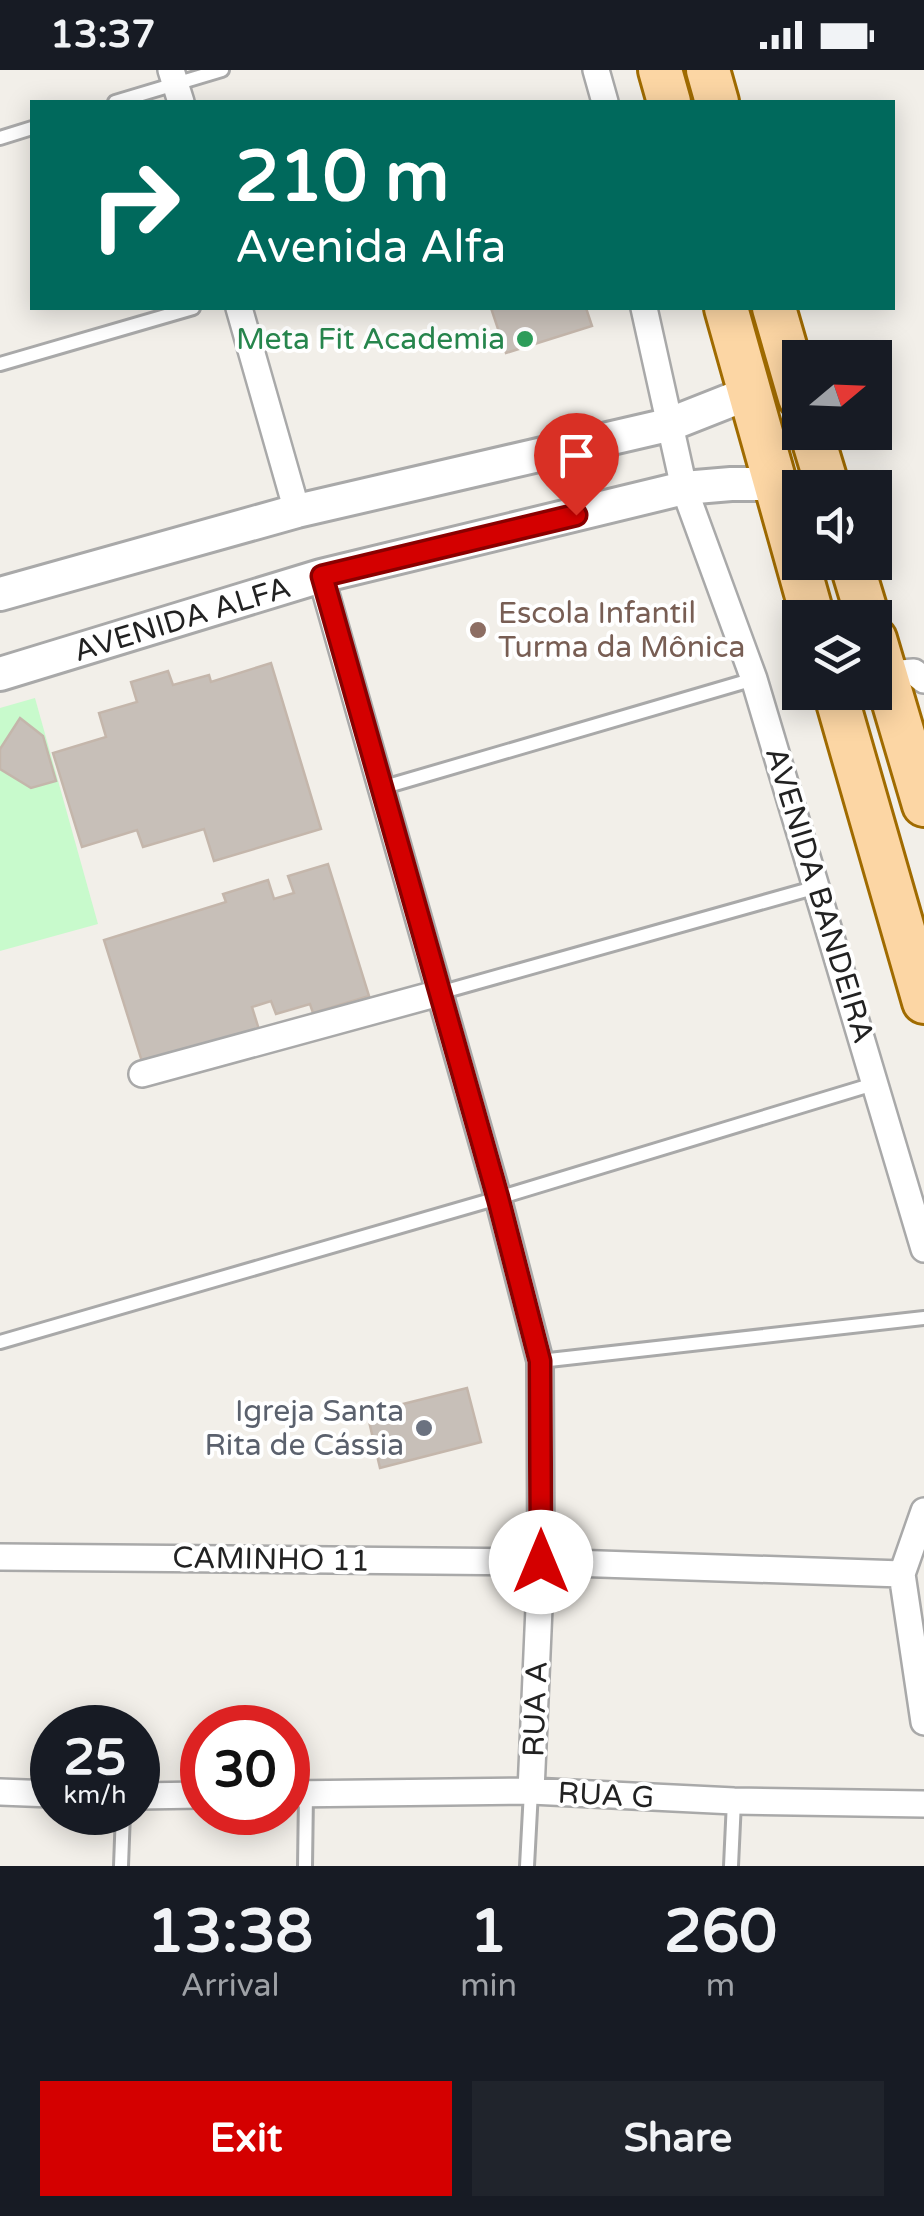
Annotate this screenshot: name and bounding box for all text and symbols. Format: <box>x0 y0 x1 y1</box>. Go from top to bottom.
text: 13:37 <box>50 12 155 58</box>
text: 210 m <box>235 136 449 220</box>
icon: right <box>70 140 200 270</box>
text: Avenida Alfa <box>235 221 506 275</box>
place label: Meta Fit Academia <box>236 321 505 358</box>
marker: Meta Fit Academia <box>514 328 536 350</box>
north arrow <box>782 340 892 450</box>
map controls <box>782 340 892 710</box>
pin <box>534 413 619 516</box>
icon: arrive <box>549 428 604 483</box>
button: sound <box>782 470 892 580</box>
street label: AVENIDA ALFA <box>69 569 295 670</box>
place label: Escola Infantil Turma da Mônica <box>498 595 745 666</box>
button: layers <box>782 600 892 710</box>
marker: Escola Infantil Turma da Mônica <box>467 619 489 641</box>
street label: AVENIDA BANDEIRA <box>757 743 882 1047</box>
place label: Igreja Santa Rita de Cássia <box>205 1393 404 1464</box>
marker: Igreja Santa Rita de Cássia <box>413 1417 435 1439</box>
position arrow <box>489 1510 593 1614</box>
street label: CAMINHO 11 <box>172 1539 370 1580</box>
street label: RUA A <box>515 1660 556 1758</box>
speed limit sign: 30 <box>180 1705 310 1835</box>
text: 25 <box>64 1728 126 1788</box>
street label: RUA G <box>557 1775 655 1816</box>
text: km/h <box>64 1780 126 1810</box>
text: 13:38 <box>147 1896 313 1968</box>
text: 1 <box>470 1896 507 1968</box>
text: 260 <box>664 1896 777 1968</box>
text: Arrival <box>181 1967 280 2005</box>
text: min <box>460 1967 517 2005</box>
text: m <box>706 1967 735 2005</box>
button: Exit <box>40 2081 452 2196</box>
button: Share <box>472 2081 884 2196</box>

